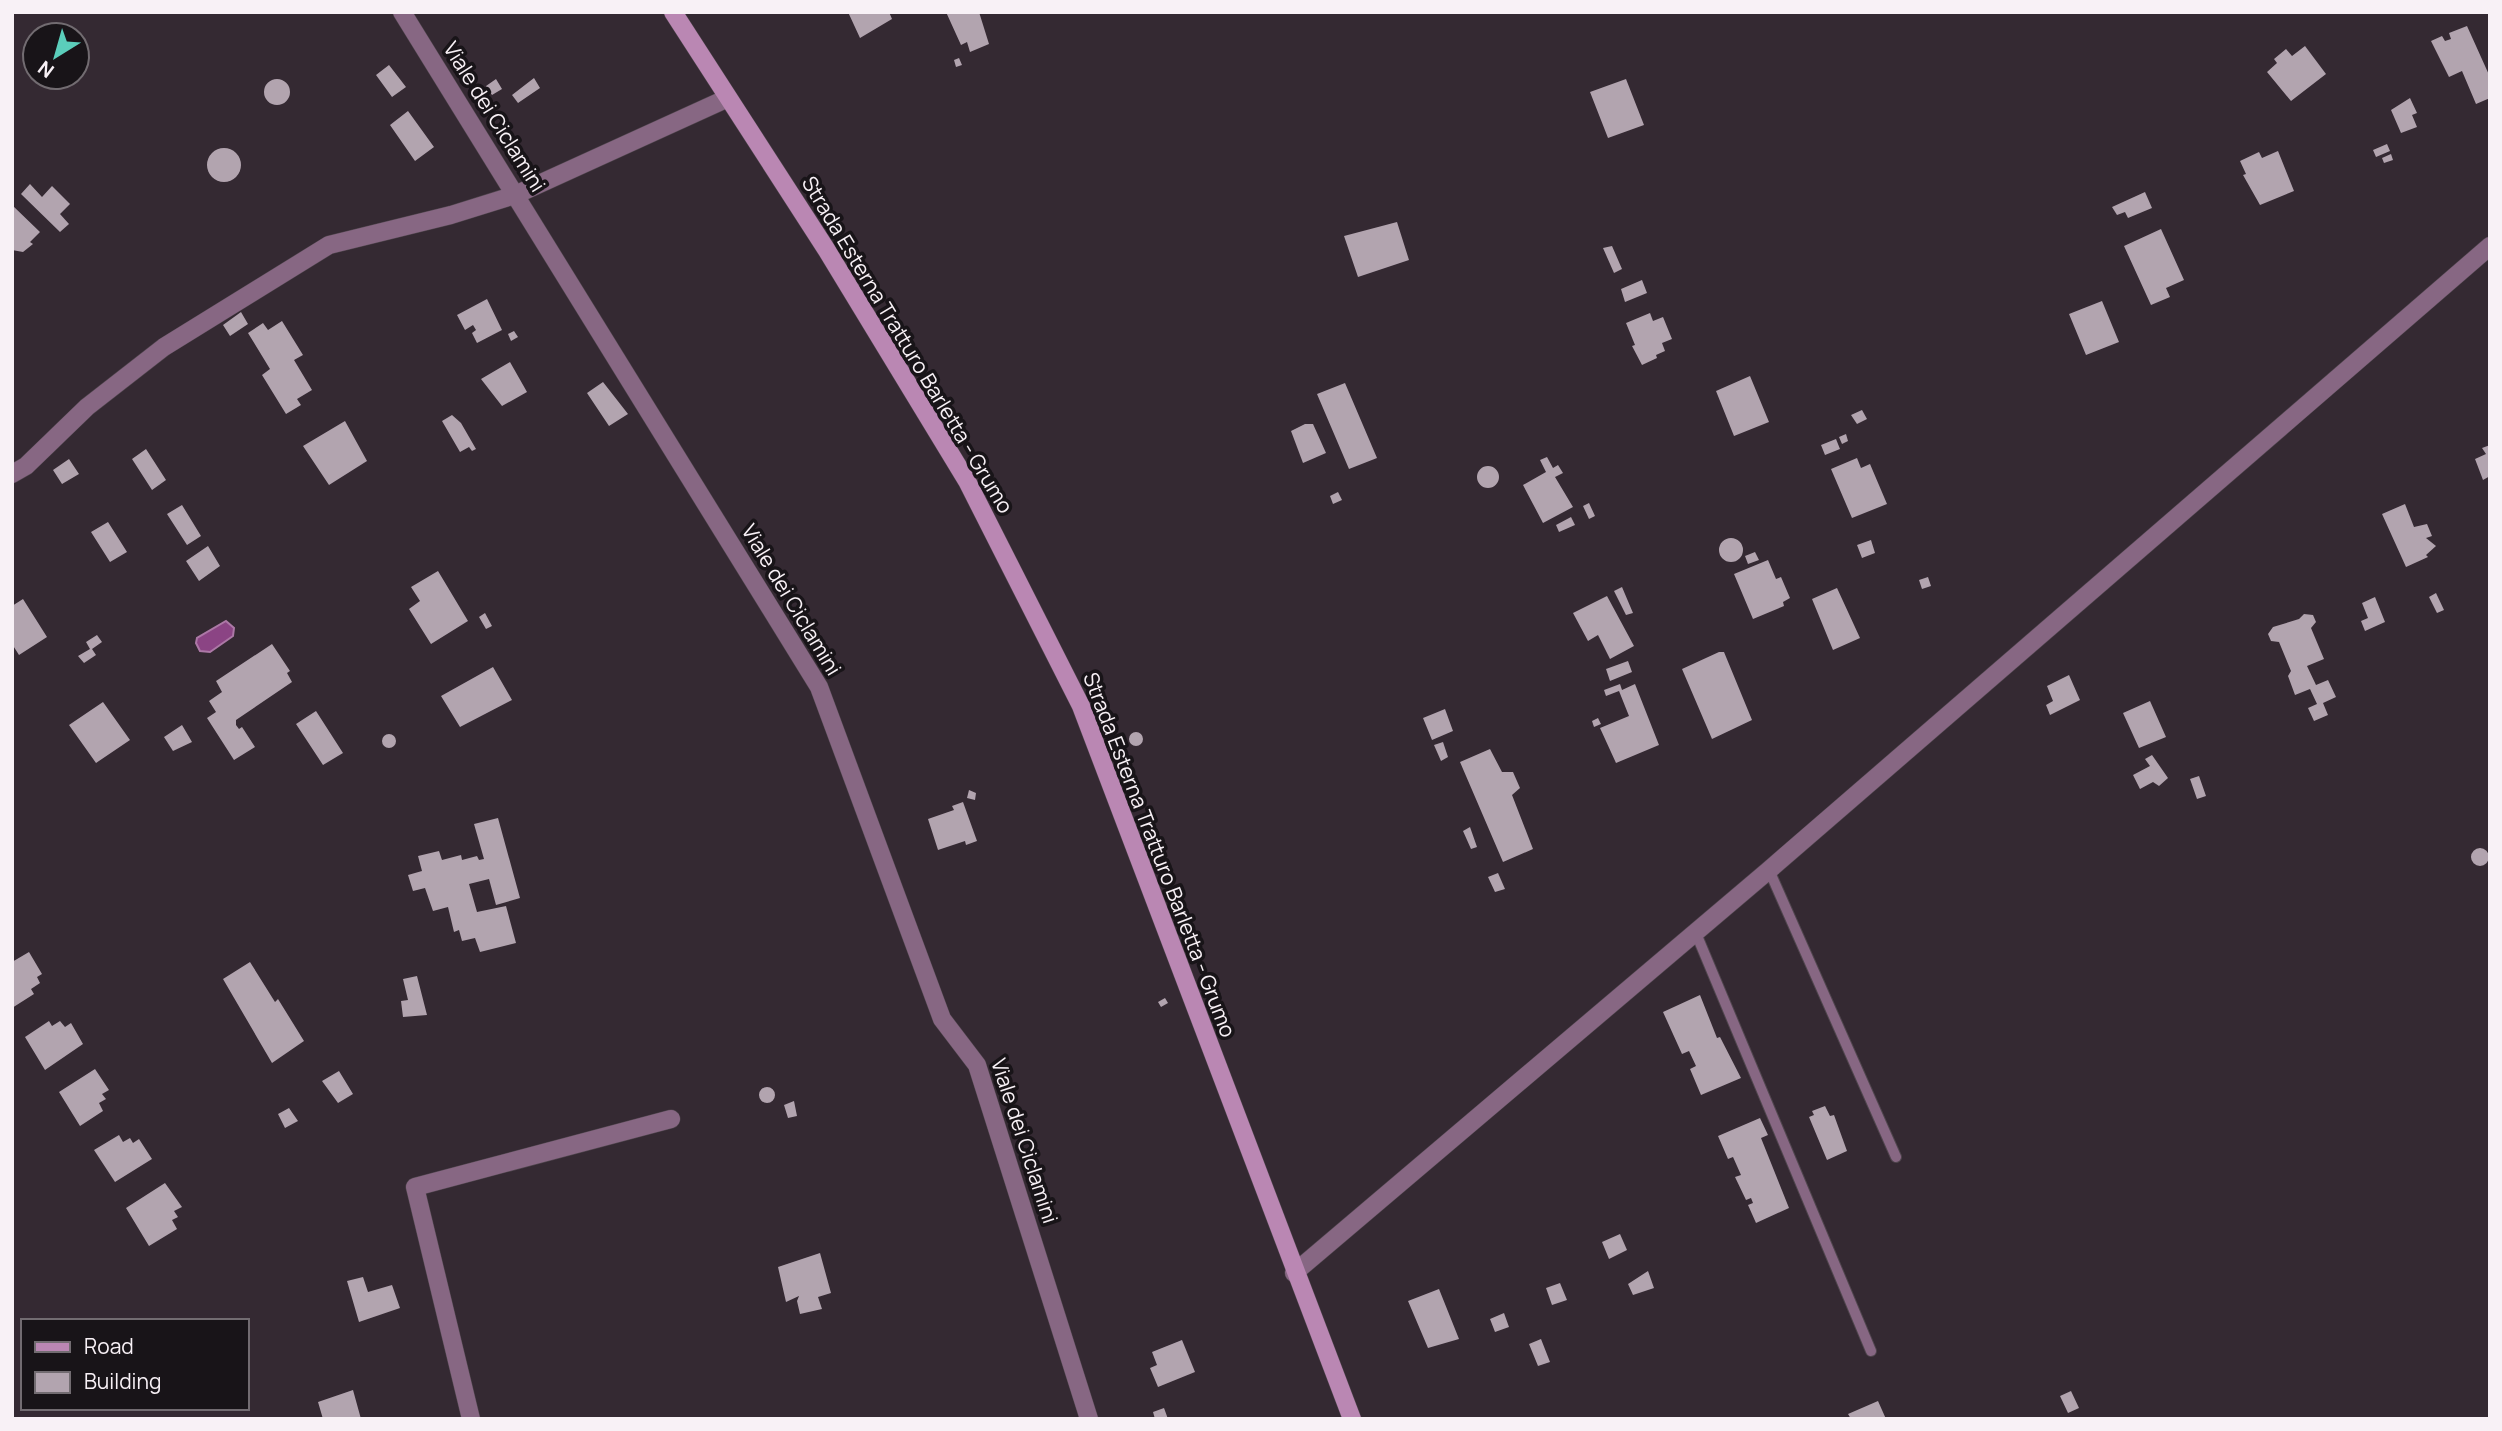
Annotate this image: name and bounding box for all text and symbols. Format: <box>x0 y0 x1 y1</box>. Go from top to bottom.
north arrow <box>21 21 91 91</box>
street label: Viale dei Ciclamini <box>437 36 552 197</box>
text: N <box>32 55 59 84</box>
street label: Strada Esterna Tratturo Barletta - Grumo <box>796 171 1020 518</box>
street label: Viale dei Ciclamini <box>736 519 848 680</box>
street label: Strada Esterna Tratturo Barletta - Grumo <box>1077 668 1243 1041</box>
street label: Viale dei Ciclamini <box>985 1055 1065 1227</box>
legend <box>21 1319 248 1410</box>
text: Road <box>84 1332 134 1360</box>
text: Building <box>84 1367 161 1395</box>

